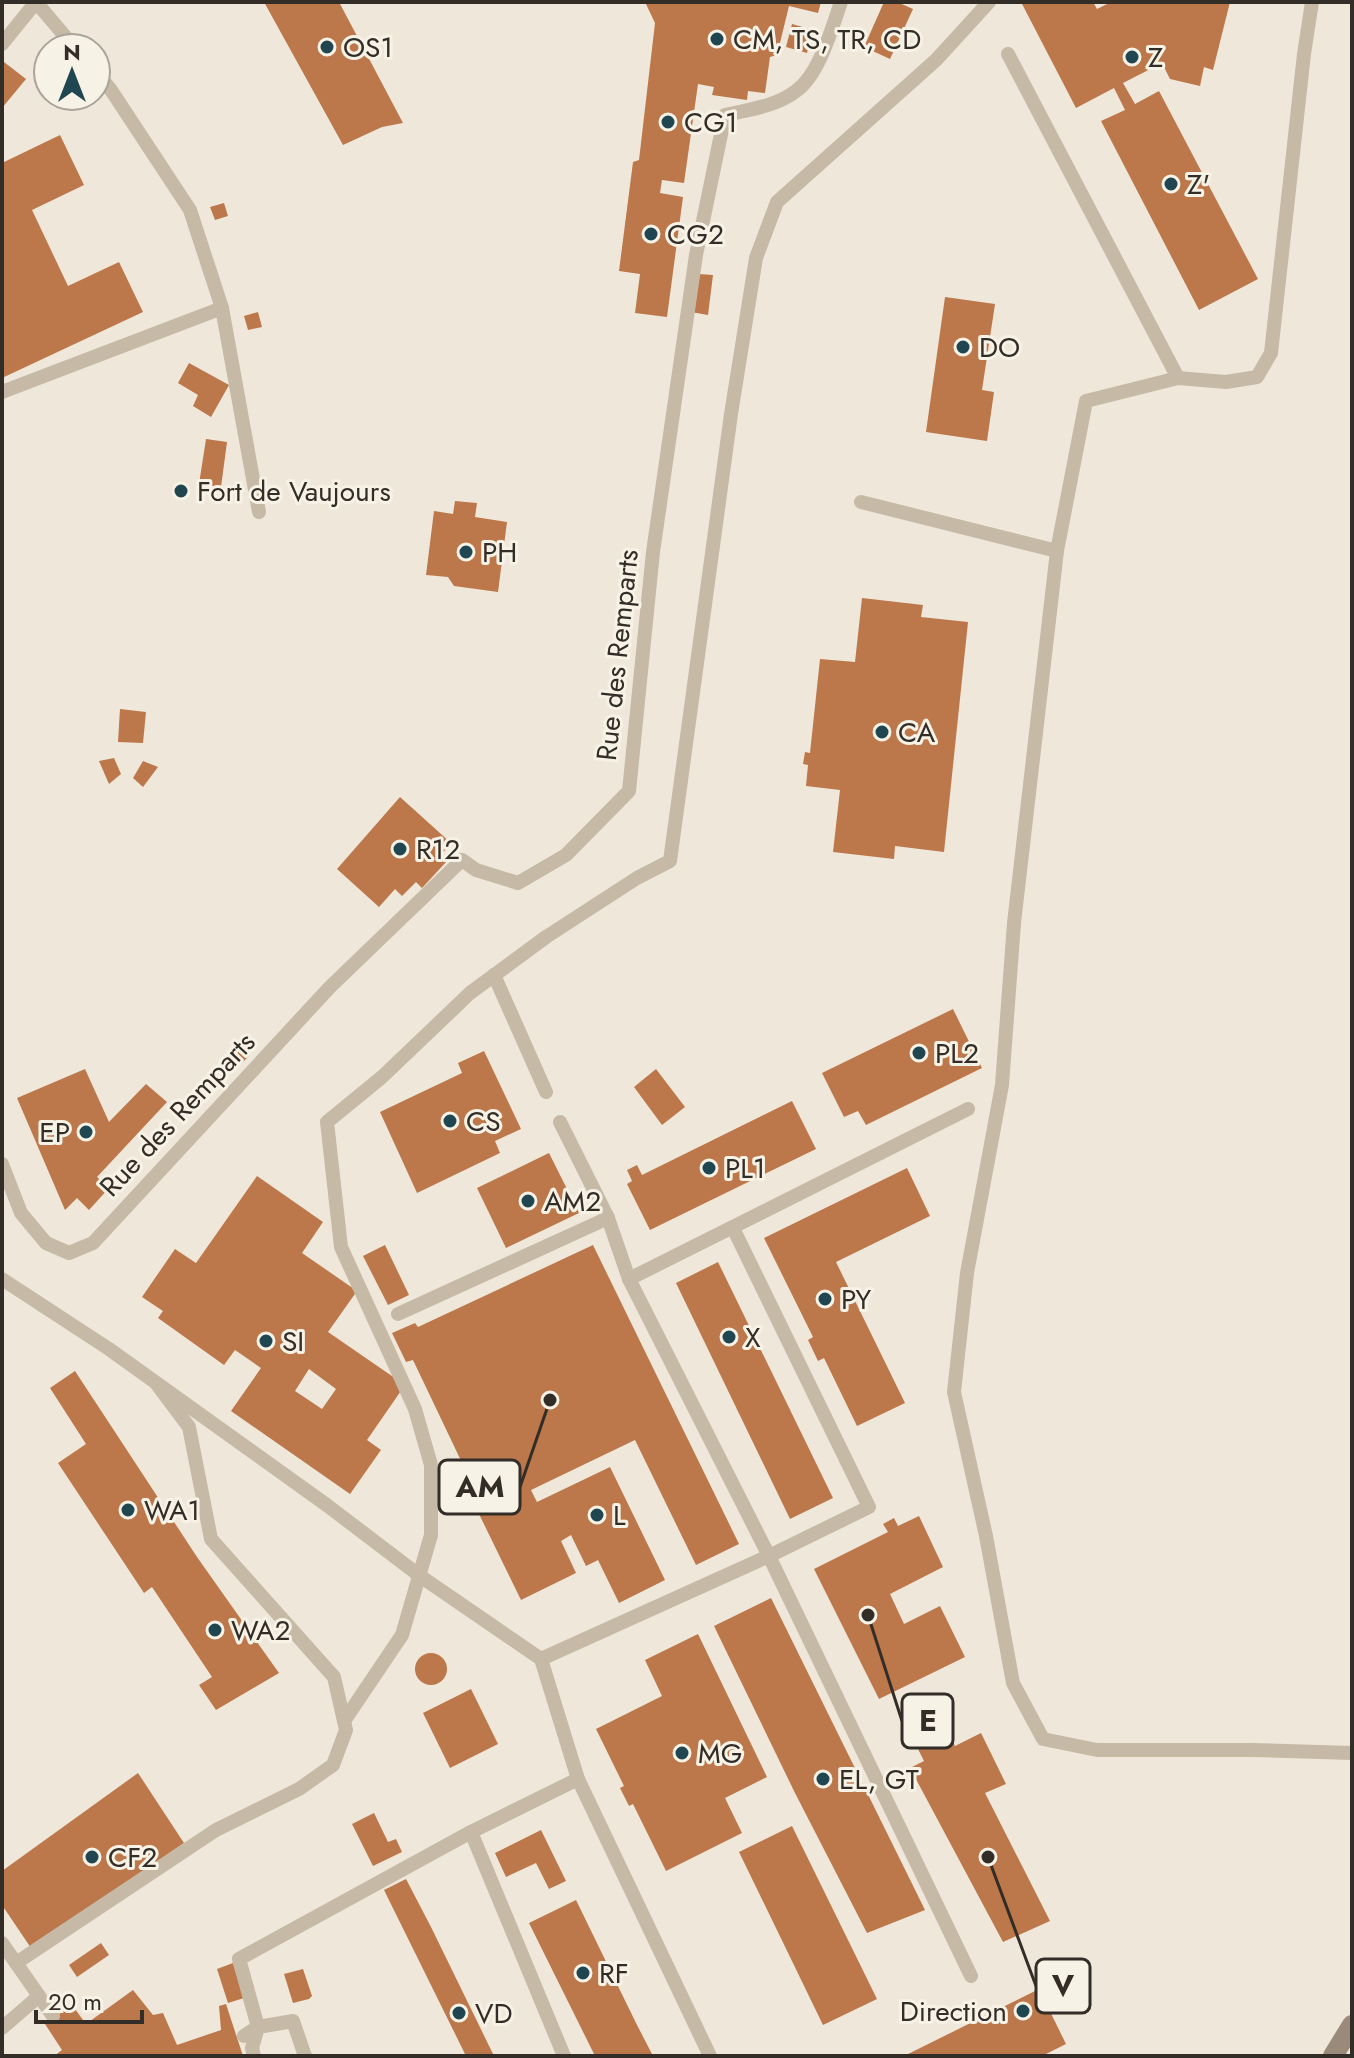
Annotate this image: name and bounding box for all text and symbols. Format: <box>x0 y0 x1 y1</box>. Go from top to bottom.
place label: CM, TS, TR, CD <box>733 19 921 60</box>
place label: OS1 <box>343 27 393 68</box>
marker: CM, TS, TR, CD <box>708 30 726 48</box>
north arrow <box>32 32 112 112</box>
text: N <box>63 36 81 68</box>
place label: Z <box>1148 37 1163 78</box>
marker: OS1 <box>318 38 336 56</box>
marker: Z <box>1123 48 1141 66</box>
place label: CG1 <box>684 102 737 143</box>
marker: CG1 <box>659 113 677 131</box>
place label: Z' <box>1187 164 1210 205</box>
marker: Z' <box>1162 175 1180 193</box>
place label: CG2 <box>667 214 724 255</box>
marker: CG2 <box>642 225 660 243</box>
place label: DO <box>979 327 1020 368</box>
marker: DO <box>954 338 972 356</box>
place label: Fort de Vaujours <box>197 471 391 512</box>
marker: Fort de Vaujours <box>172 482 190 500</box>
place label: PH <box>482 532 517 573</box>
marker: PH <box>457 543 475 561</box>
street label: Rue des Remparts <box>586 547 649 763</box>
place label: CA <box>898 712 936 753</box>
marker: CA <box>873 723 891 741</box>
place label: R12 <box>416 829 460 870</box>
marker: R12 <box>391 840 409 858</box>
street label: Rue des Remparts <box>90 1023 265 1206</box>
place label: PL2 <box>935 1033 979 1074</box>
marker: PL2 <box>910 1044 928 1062</box>
place label: CS <box>466 1101 501 1142</box>
place label: EP <box>39 1112 70 1153</box>
marker: CS <box>441 1112 459 1130</box>
marker: EP <box>77 1123 95 1141</box>
place label: PL1 <box>725 1148 766 1189</box>
marker: PL1 <box>700 1159 718 1177</box>
place label: AM2 <box>544 1181 601 1222</box>
marker: AM2 <box>519 1192 537 1210</box>
place label: PY <box>841 1279 872 1320</box>
marker: PY <box>816 1290 834 1308</box>
place label: X <box>745 1317 761 1358</box>
place label: SI <box>282 1321 304 1362</box>
marker: X <box>720 1328 738 1346</box>
marker: SI <box>257 1332 275 1350</box>
callout: AM <box>439 1460 520 1514</box>
text: AM <box>455 1465 504 1508</box>
place label: WA1 <box>144 1490 200 1531</box>
place label: L <box>613 1495 626 1536</box>
marker: WA1 <box>119 1501 137 1519</box>
marker: L <box>588 1506 606 1524</box>
place label: WA2 <box>231 1610 290 1651</box>
marker: WA2 <box>206 1621 224 1639</box>
callout: E <box>902 1694 953 1748</box>
text: E <box>919 1699 937 1742</box>
place label: MG <box>698 1733 742 1774</box>
marker: MG <box>673 1744 691 1762</box>
place label: EL, GT <box>839 1759 919 1800</box>
marker: EL, GT <box>814 1770 832 1788</box>
place label: CF2 <box>108 1837 157 1878</box>
marker: CF2 <box>83 1848 101 1866</box>
place label: RF <box>599 1953 629 1994</box>
callout: V <box>1036 1959 1090 2013</box>
marker: RF <box>574 1964 592 1982</box>
text: V <box>1051 1964 1075 2007</box>
scale bar <box>36 1974 142 2024</box>
text: 20 m <box>48 1984 102 2019</box>
place label: Direction <box>900 1991 1007 2032</box>
place label: VD <box>475 1993 513 2034</box>
marker: Direction <box>1014 2002 1032 2020</box>
marker: VD <box>450 2004 468 2022</box>

